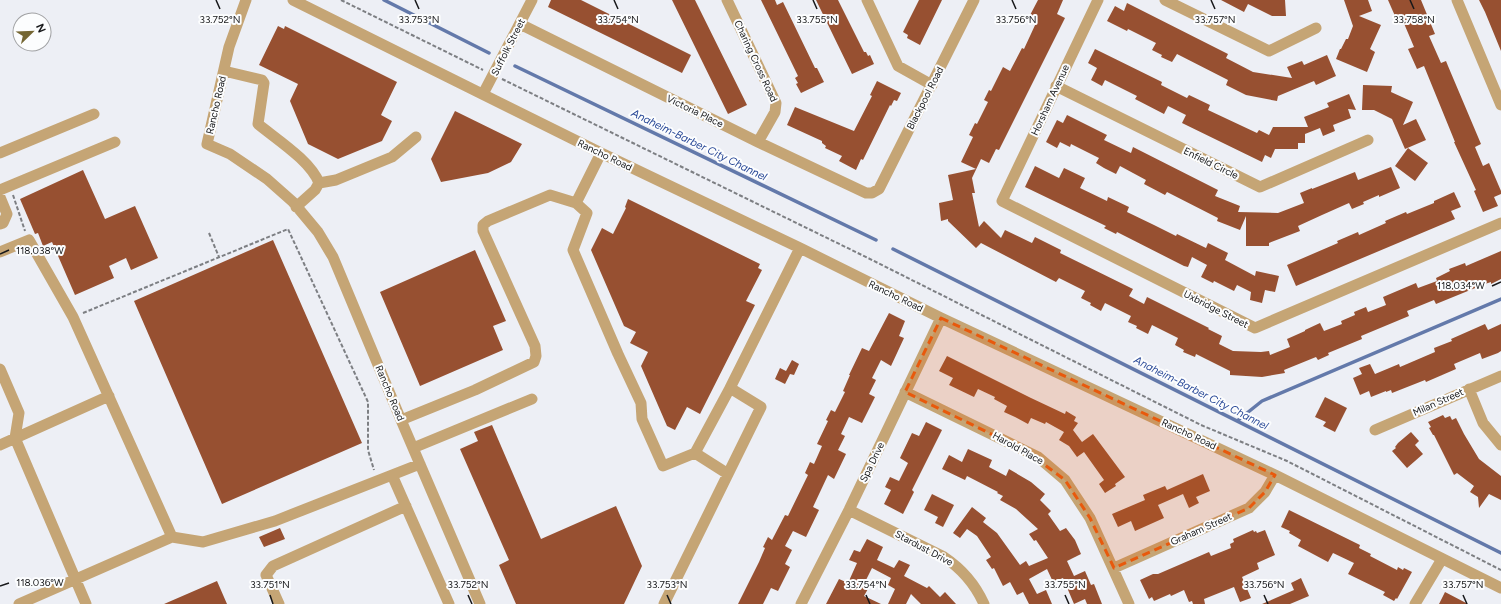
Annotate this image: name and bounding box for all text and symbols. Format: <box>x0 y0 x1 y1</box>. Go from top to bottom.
north arrow <box>12 12 52 52</box>
text: 33.752°N <box>199 13 241 26</box>
text: 33.753°N <box>399 13 439 26</box>
text: 33.754°N <box>597 13 639 26</box>
text: 33.755°N <box>796 13 838 26</box>
text: 33.756°N <box>995 13 1037 26</box>
text: 33.757°N <box>1195 13 1235 26</box>
text: 33.758°N <box>1393 13 1435 26</box>
street label: Suffolk Street <box>488 16 528 78</box>
street label: Charing Cross Road <box>731 18 781 104</box>
text: N <box>33 22 48 35</box>
street label: Horsham Avenue <box>1028 62 1072 138</box>
street label: Blackpool Road <box>904 64 946 132</box>
street label: Rancho Road <box>203 75 229 135</box>
street label: Victoria Place <box>665 92 726 131</box>
water label: Anaheim-Barber City Channel <box>628 106 769 184</box>
street label: Rancho Road <box>576 136 635 174</box>
street label: Enfield Circle <box>1181 144 1241 182</box>
text: 118.038°W <box>16 244 64 257</box>
street label: Rancho Road <box>867 277 926 315</box>
text: 118.034°W <box>1437 279 1485 292</box>
street label: Uxbridge Street <box>1181 287 1251 331</box>
water label: Anaheim-Barber City Channel <box>1131 353 1271 433</box>
street label: Rancho Road <box>372 363 408 423</box>
street label: Milan Street <box>1411 385 1466 419</box>
street label: Rancho Road <box>1159 416 1219 452</box>
street label: Harold Place <box>990 429 1046 468</box>
street label: Spa Drive <box>857 439 887 484</box>
street label: Graham Street <box>1168 510 1234 548</box>
street label: Stardust Drive <box>893 527 956 569</box>
text: 118.036°W <box>16 576 64 589</box>
text: 33.751°N <box>250 578 290 591</box>
text: 33.752°N <box>447 578 489 591</box>
text: 33.753°N <box>647 578 687 591</box>
text: 33.754°N <box>845 578 887 591</box>
text: 33.755°N <box>1044 578 1086 591</box>
text: 33.756°N <box>1243 578 1285 591</box>
text: 33.757°N <box>1443 578 1483 591</box>

